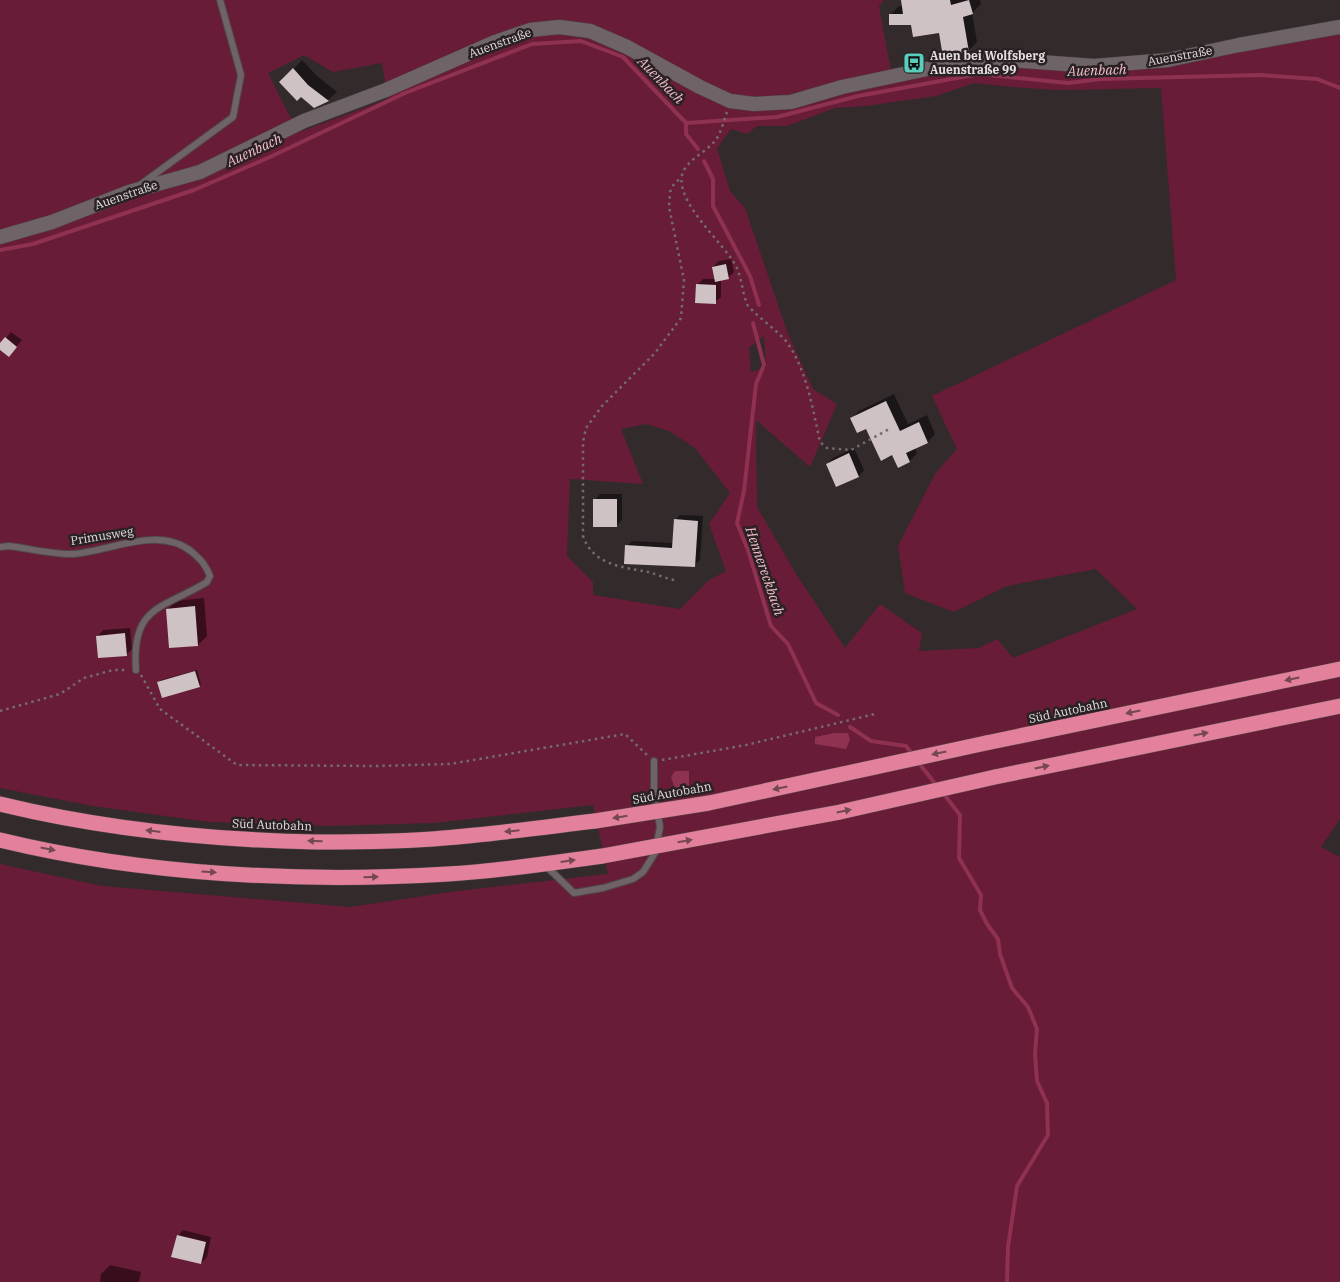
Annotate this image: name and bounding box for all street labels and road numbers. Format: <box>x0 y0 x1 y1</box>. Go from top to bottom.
street label: Auenstraße <box>466 24 533 61</box>
street label: Auenstraße <box>1146 42 1213 69</box>
street label: Auenstraße <box>92 177 159 212</box>
street label: Primusweg <box>69 523 135 548</box>
street label: Süd Autobahn <box>1027 695 1109 726</box>
street label: Süd Autobahn <box>631 778 713 807</box>
street label: Süd Autobahn <box>232 816 313 833</box>

